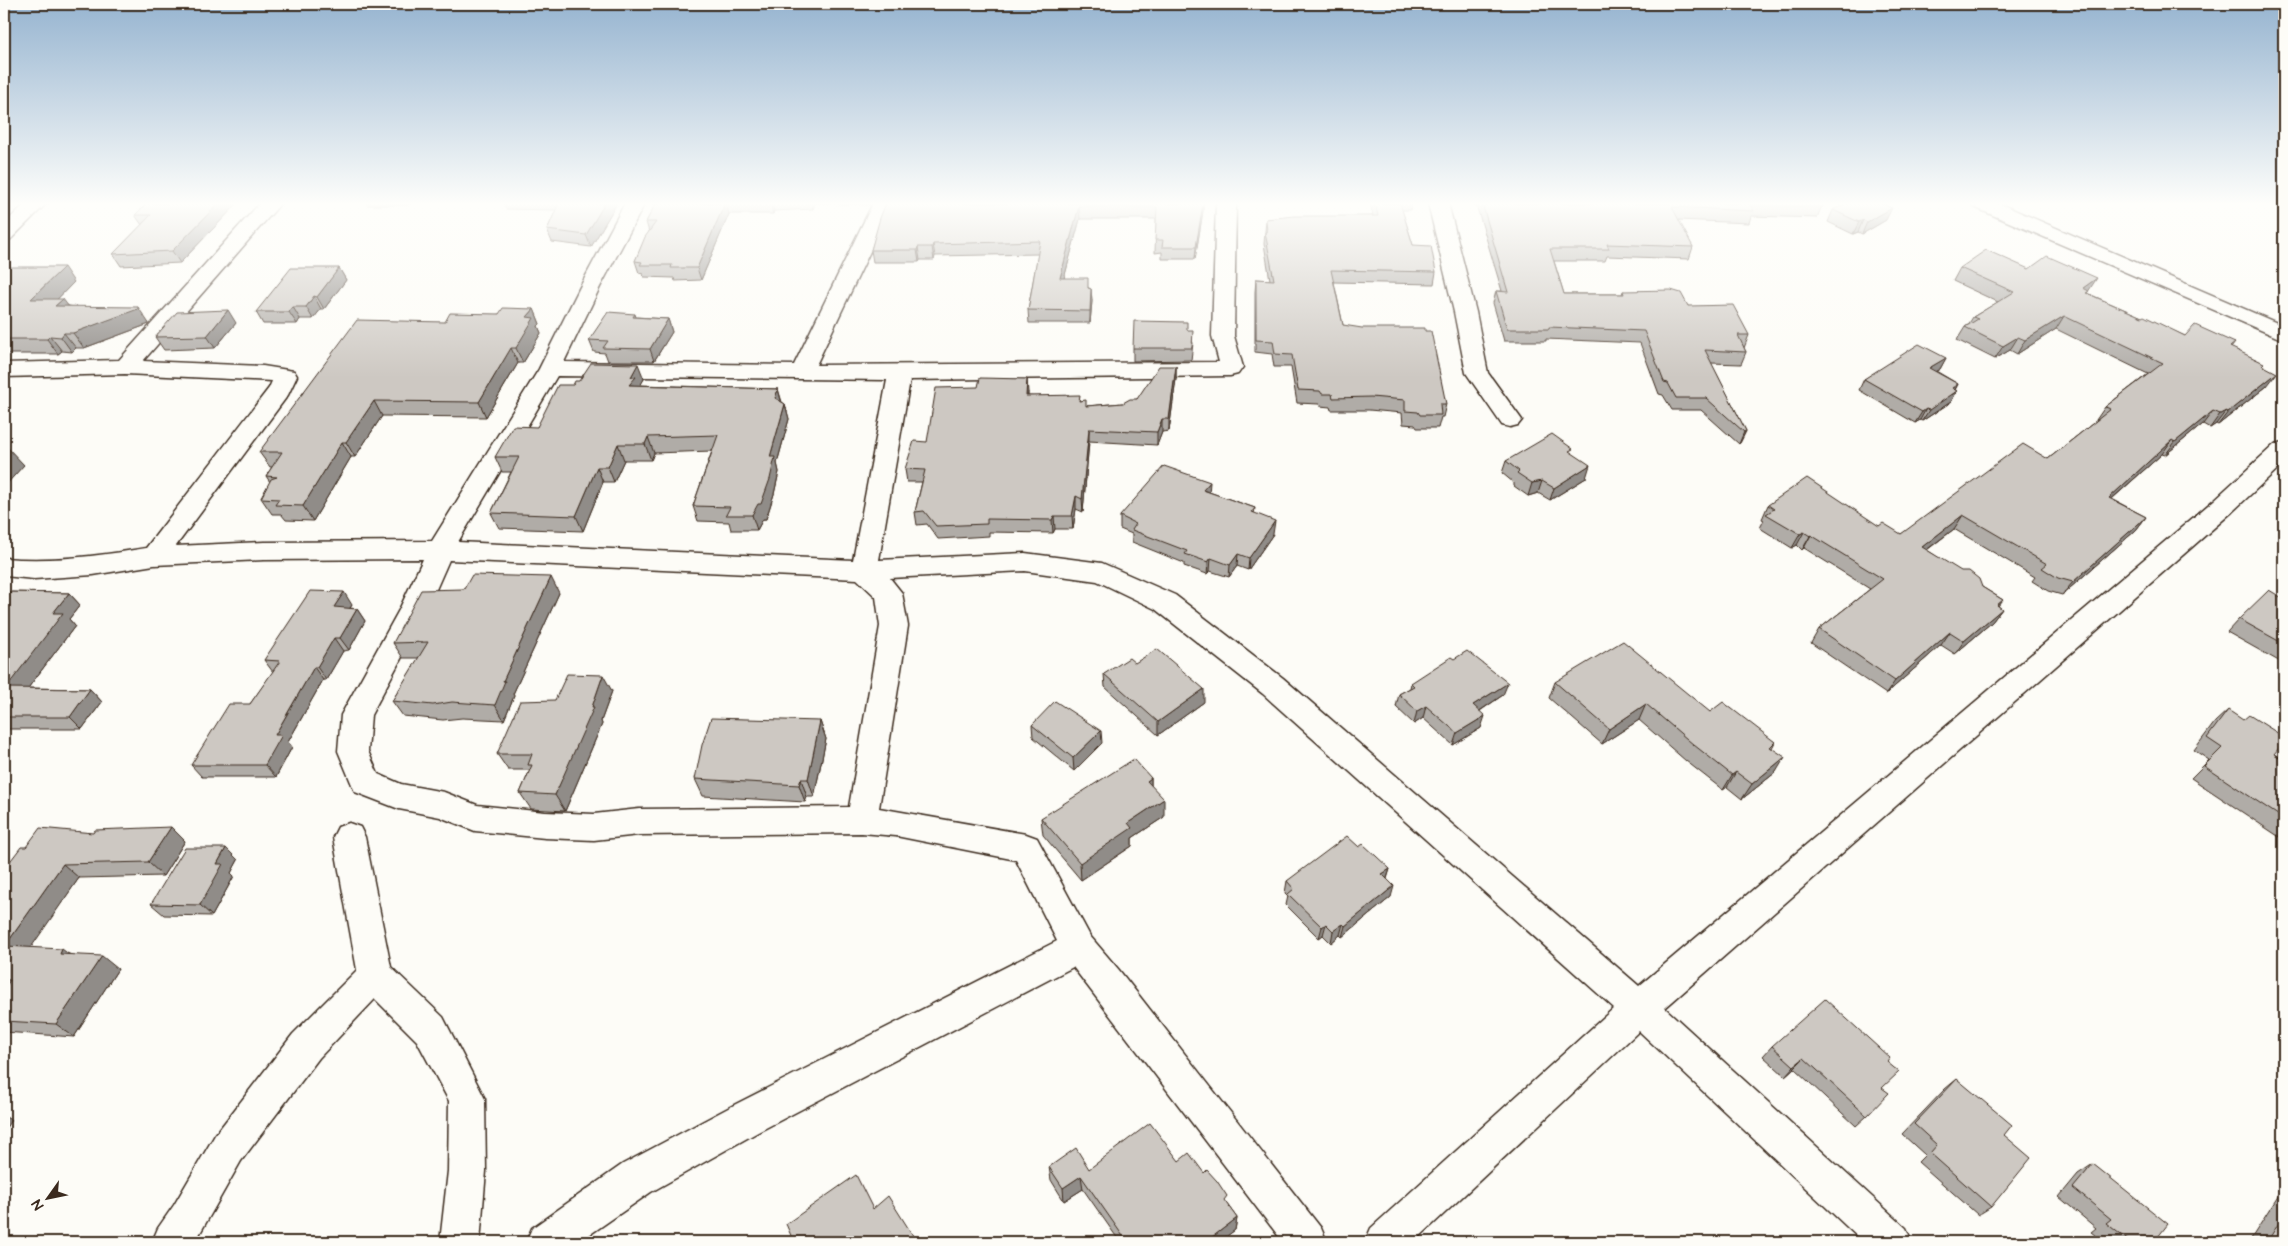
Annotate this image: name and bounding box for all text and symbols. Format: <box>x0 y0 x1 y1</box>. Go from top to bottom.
north arrow <box>22 1174 72 1224</box>
text: N <box>27 1195 49 1214</box>

